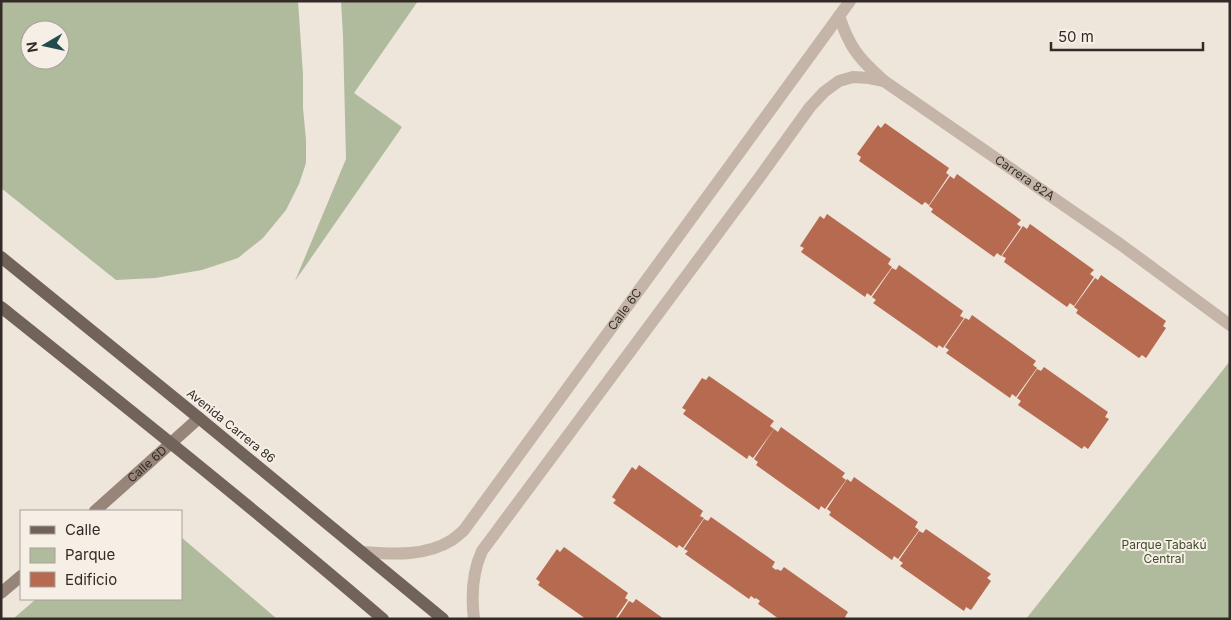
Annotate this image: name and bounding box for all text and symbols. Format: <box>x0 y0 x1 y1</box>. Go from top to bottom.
north arrow <box>20 20 70 70</box>
scale bar <box>1051 20 1204 52</box>
text: 50 m <box>1058 27 1094 46</box>
text: N <box>22 41 41 54</box>
street label: Carrera 82A <box>992 152 1058 203</box>
street label: Calle 6C <box>604 285 645 333</box>
street label: Avenida Carrera 86 <box>184 385 279 466</box>
street label: Calle 6D <box>124 442 170 485</box>
legend <box>20 510 182 600</box>
text: Calle <box>65 520 100 539</box>
park label: Parque Tabakú Central <box>1121 537 1207 566</box>
text: Parque <box>65 545 115 564</box>
text: Edificio <box>65 570 117 589</box>

